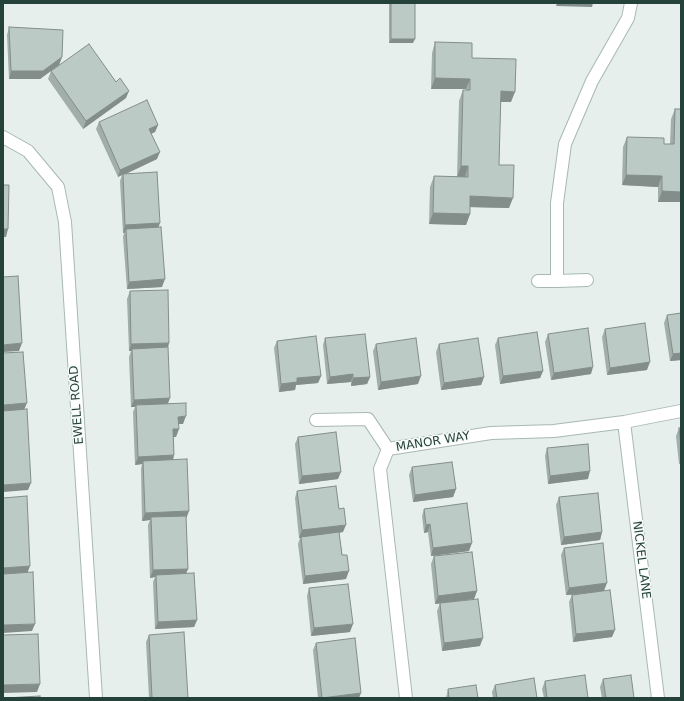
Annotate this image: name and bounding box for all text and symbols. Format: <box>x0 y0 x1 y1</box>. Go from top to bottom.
street label: EWELL ROAD <box>67 365 87 445</box>
street label: MANOR WAY <box>395 429 471 455</box>
street label: NICKEL LANE <box>629 520 653 600</box>

